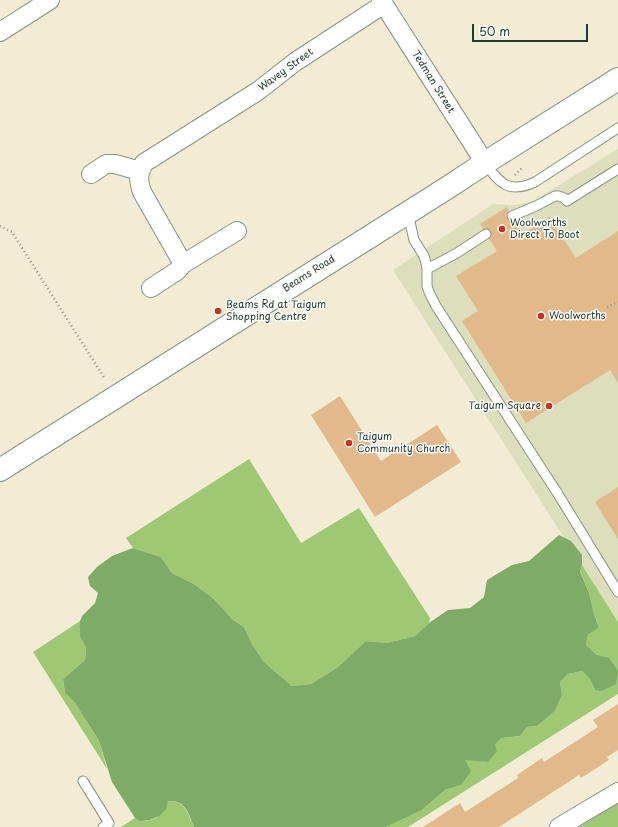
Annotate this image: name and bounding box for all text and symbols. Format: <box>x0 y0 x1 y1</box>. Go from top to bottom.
scale bar <box>474 16 590 42</box>
text: 50 m <box>479 22 510 40</box>
street label: Wavey Street <box>256 46 316 94</box>
street label: Tedman Street <box>409 49 457 115</box>
place label: Woolworths Direct To Boot <box>510 217 580 240</box>
marker: Woolworths Direct To Boot <box>497 224 507 234</box>
street label: Beams Road <box>281 253 337 295</box>
place label: Beams Rd at Taigum Shopping Centre <box>226 299 326 322</box>
marker: Beams Rd at Taigum Shopping Centre <box>213 306 223 316</box>
place label: Woolworths <box>549 310 605 322</box>
marker: Woolworths <box>536 311 546 321</box>
place label: Taigum Square <box>469 400 541 412</box>
marker: Taigum Square <box>544 401 554 411</box>
place label: Taigum Community Church <box>357 431 450 454</box>
marker: Taigum Community Church <box>344 438 354 448</box>

